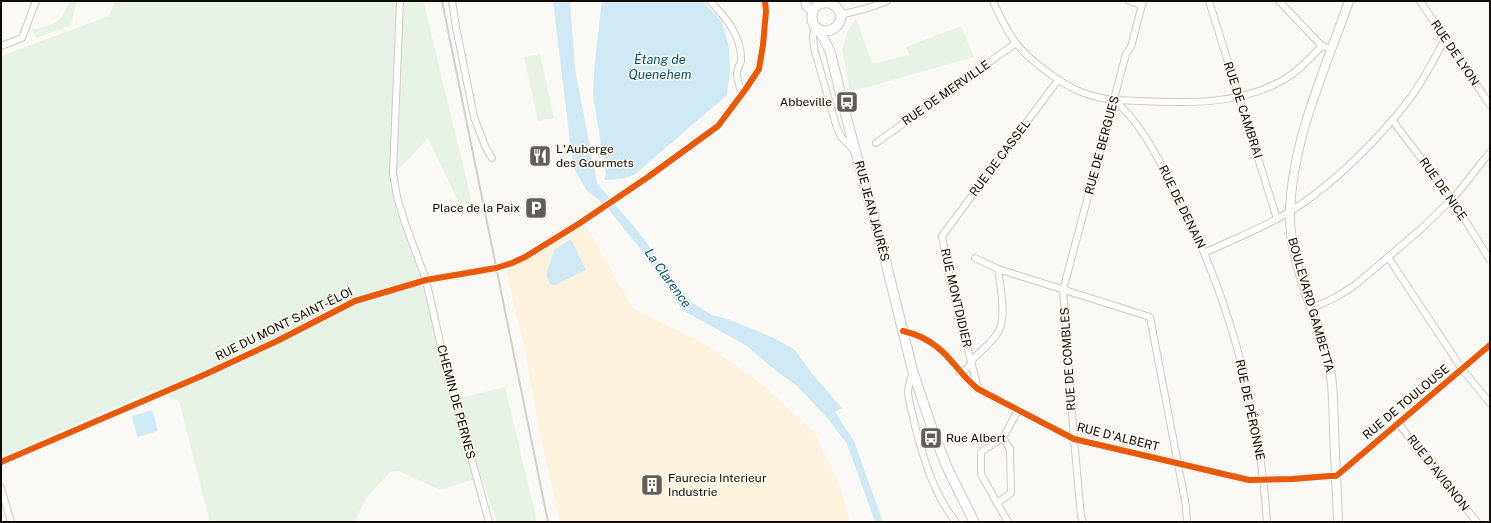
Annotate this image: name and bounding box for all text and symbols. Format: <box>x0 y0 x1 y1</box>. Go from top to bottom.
street label: RUE DE LYON <box>1428 18 1482 88</box>
water label: Étang de Quenehem <box>628 51 692 82</box>
street label: RUE DE MERVILLE <box>899 57 993 129</box>
street label: RUE DE CAMBRAI <box>1221 60 1265 160</box>
bus stop icon: Abbeville <box>834 89 860 115</box>
street label: RUE DE BERGUES <box>1082 94 1122 196</box>
place label: Abbeville <box>780 95 832 109</box>
street label: RUE DE CASSEL <box>967 117 1033 199</box>
place label: L'Auberge des Gourmets <box>556 142 634 170</box>
restaurant icon: L'Auberge des Gourmets <box>527 143 553 169</box>
street label: RUE DE NICE <box>1416 155 1470 223</box>
street label: RUE JEAN JAURÈS <box>852 159 892 263</box>
street label: RUE DE DENAIN <box>1156 163 1208 251</box>
parking icon: Place de la Paix <box>523 195 549 221</box>
place label: Place de la Paix <box>432 201 520 215</box>
street label: BOULEVARD GAMBETTA <box>1285 236 1337 375</box>
water label: La Clarence <box>642 246 694 310</box>
street label: RUE MONTDIDIER <box>938 247 974 349</box>
street label: RUE DU MONT SAINT-ÉLOI <box>213 285 355 363</box>
street label: RUE DE COMBLES <box>1057 307 1079 411</box>
street label: CHEMIN DE PERNES <box>434 343 478 461</box>
street label: RUE DE PÉRONNE <box>1232 358 1268 462</box>
street label: RUE DE TOULOUSE <box>1360 362 1452 442</box>
street label: RUE D'ALBERT <box>1075 420 1161 454</box>
bus stop icon: Rue Albert <box>918 425 944 451</box>
place label: Rue Albert <box>946 431 1006 445</box>
street label: RUE D'AVIGNON <box>1404 432 1472 514</box>
place label: Faurecia Interieur Industrie <box>668 471 767 499</box>
building icon: Faurecia Interieur Industrie <box>639 472 665 498</box>

